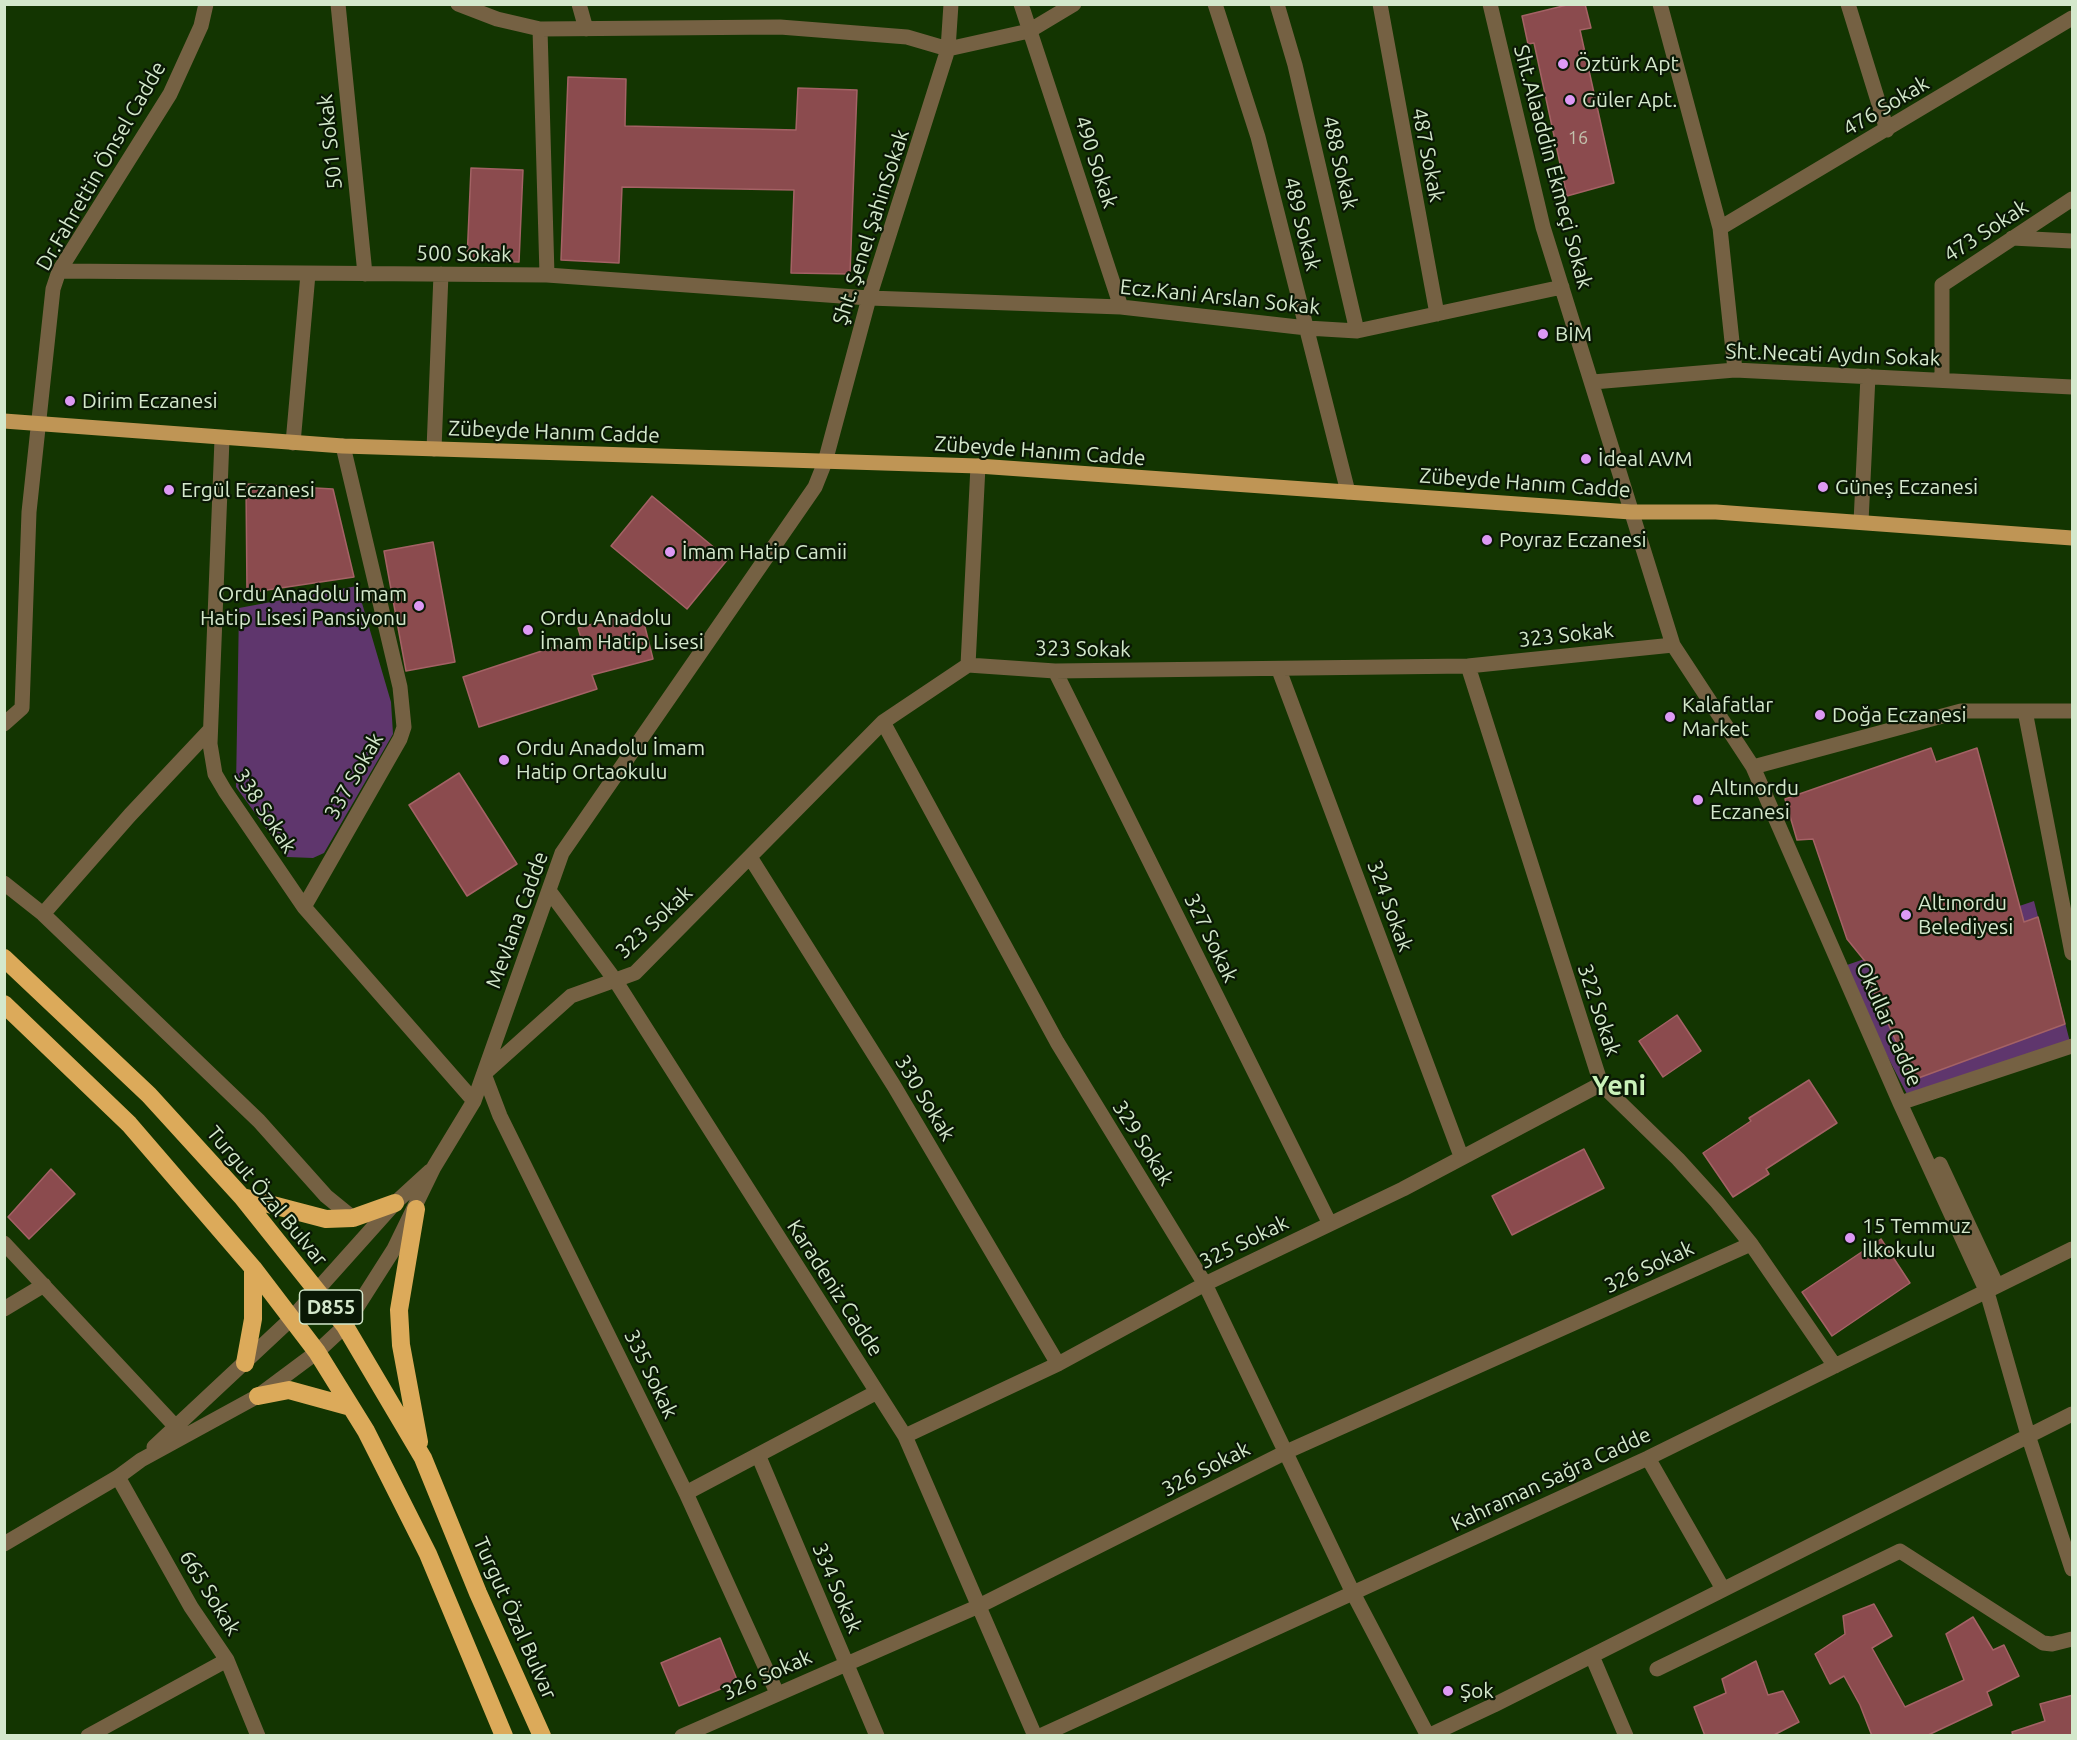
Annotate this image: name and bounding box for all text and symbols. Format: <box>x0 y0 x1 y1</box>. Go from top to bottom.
street label: Sht.Alaaddin Ekmeçi Sokak <box>1508 42 1598 292</box>
place label: Öztürk Apt <box>1575 51 1679 77</box>
street label: Dr.Fahrettin Önsel Cadde <box>31 57 171 275</box>
marker: Öztürk Apt <box>1556 57 1570 71</box>
street label: 476 Sokak <box>1839 71 1933 141</box>
place label: Güler Apt. <box>1582 87 1677 113</box>
street label: 501 Sokak <box>312 93 348 191</box>
marker: Güler Apt. <box>1563 93 1577 107</box>
street label: 487 Sokak <box>1407 106 1449 204</box>
street label: 490 Sokak <box>1069 113 1123 211</box>
street label: 488 Sokak <box>1317 114 1363 212</box>
street label: Şht. Şenel ŞahinSokak <box>827 126 915 328</box>
house number: 16 <box>1568 127 1588 149</box>
street label: 489 Sokak <box>1278 175 1326 273</box>
street label: 473 Sokak <box>1939 194 2033 268</box>
street label: 500 Sokak <box>416 241 512 267</box>
street label: Ecz.Kani Arslan Sokak <box>1119 274 1321 320</box>
place label: BİM <box>1555 321 1592 347</box>
marker: BİM <box>1536 327 1550 341</box>
street label: Sht.Necati Aydın Sokak <box>1725 339 1941 371</box>
place label: Dirim Eczanesi <box>82 388 218 414</box>
marker: Dirim Eczanesi <box>63 394 77 408</box>
street label: Zübeyde Hanım Cadde <box>448 416 660 448</box>
street label: Zübeyde Hanım Cadde <box>934 431 1146 471</box>
place label: İdeal AVM <box>1598 446 1692 472</box>
marker: İdeal AVM <box>1579 452 1593 466</box>
street label: Zübeyde Hanım Cadde <box>1419 463 1631 503</box>
place label: Güneş Eczanesi <box>1835 474 1978 500</box>
place label: Ergül Eczanesi <box>181 477 315 503</box>
marker: Güneş Eczanesi <box>1816 480 1830 494</box>
marker: Ergül Eczanesi <box>162 483 176 497</box>
place label: Poyraz Eczanesi <box>1499 527 1647 553</box>
marker: Poyraz Eczanesi <box>1480 533 1494 547</box>
place label: İmam Hatip Camii <box>682 539 847 565</box>
marker: İmam Hatip Camii <box>663 545 677 559</box>
place label: Ordu Anadolu İmam Hatip Lisesi Pansiyonu <box>200 581 407 631</box>
marker: Ordu Anadolu İmam Hatip Lisesi Pansiyonu <box>412 599 426 613</box>
place label: Ordu Anadolu İmam Hatip Lisesi <box>540 605 704 655</box>
street label: 323 Sokak <box>1517 617 1615 653</box>
marker: Ordu Anadolu İmam Hatip Lisesi <box>521 623 535 637</box>
street label: 323 Sokak <box>1035 636 1131 662</box>
place label: Kalafatlar Market <box>1682 692 1773 742</box>
place label: Doğa Eczanesi <box>1832 702 1967 728</box>
marker: Doğa Eczanesi <box>1813 708 1827 722</box>
marker: Kalafatlar Market <box>1663 710 1677 724</box>
street label: 337 Sokak <box>319 728 389 824</box>
place label: Ordu Anadolu İmam Hatip Ortaokulu <box>516 735 705 785</box>
marker: Ordu Anadolu İmam Hatip Ortaokulu <box>497 753 511 767</box>
street label: 338 Sokak <box>228 764 302 858</box>
place label: Altınordu Eczanesi <box>1710 775 1799 825</box>
marker: Altınordu Eczanesi <box>1691 793 1705 807</box>
street label: Mevlana Cadde <box>481 848 553 992</box>
street label: 324 Sokak <box>1362 857 1418 955</box>
street label: 323 Sokak <box>610 880 698 964</box>
street label: 327 Sokak <box>1179 890 1243 986</box>
place label: Altınordu Belediyesi <box>1918 890 2013 940</box>
marker: Altınordu Belediyesi <box>1899 908 1913 922</box>
street label: Okullar Cadde <box>1850 958 1928 1090</box>
street label: 322 Sokak <box>1572 961 1626 1059</box>
street label: 330 Sokak <box>890 1051 960 1145</box>
district label: Yeni <box>1592 1070 1646 1102</box>
street label: 329 Sokak <box>1107 1096 1179 1190</box>
street label: Turgut Özal Bulvar <box>201 1121 333 1271</box>
street label: 325 Sokak <box>1196 1210 1292 1274</box>
place label: 15 Temmuz İlkokulu <box>1862 1213 1971 1263</box>
street label: Karadeniz Cadde <box>782 1215 888 1361</box>
marker: 15 Temmuz İlkokulu <box>1843 1231 1857 1245</box>
street label: 326 Sokak <box>1600 1235 1698 1299</box>
road number: D855 <box>300 1290 362 1324</box>
street label: 335 Sokak <box>619 1326 683 1422</box>
street label: Kahraman Sağra Cadde <box>1447 1422 1655 1536</box>
street label: 326 Sokak <box>1158 1436 1254 1502</box>
street label: Turgut Özal Bulvar <box>468 1533 562 1703</box>
street label: 334 Sokak <box>807 1539 867 1637</box>
street label: 665 Sokak <box>174 1546 246 1640</box>
street label: 326 Sokak <box>718 1644 816 1706</box>
place label: Şok <box>1460 1678 1494 1704</box>
marker: Şok <box>1441 1684 1455 1698</box>

